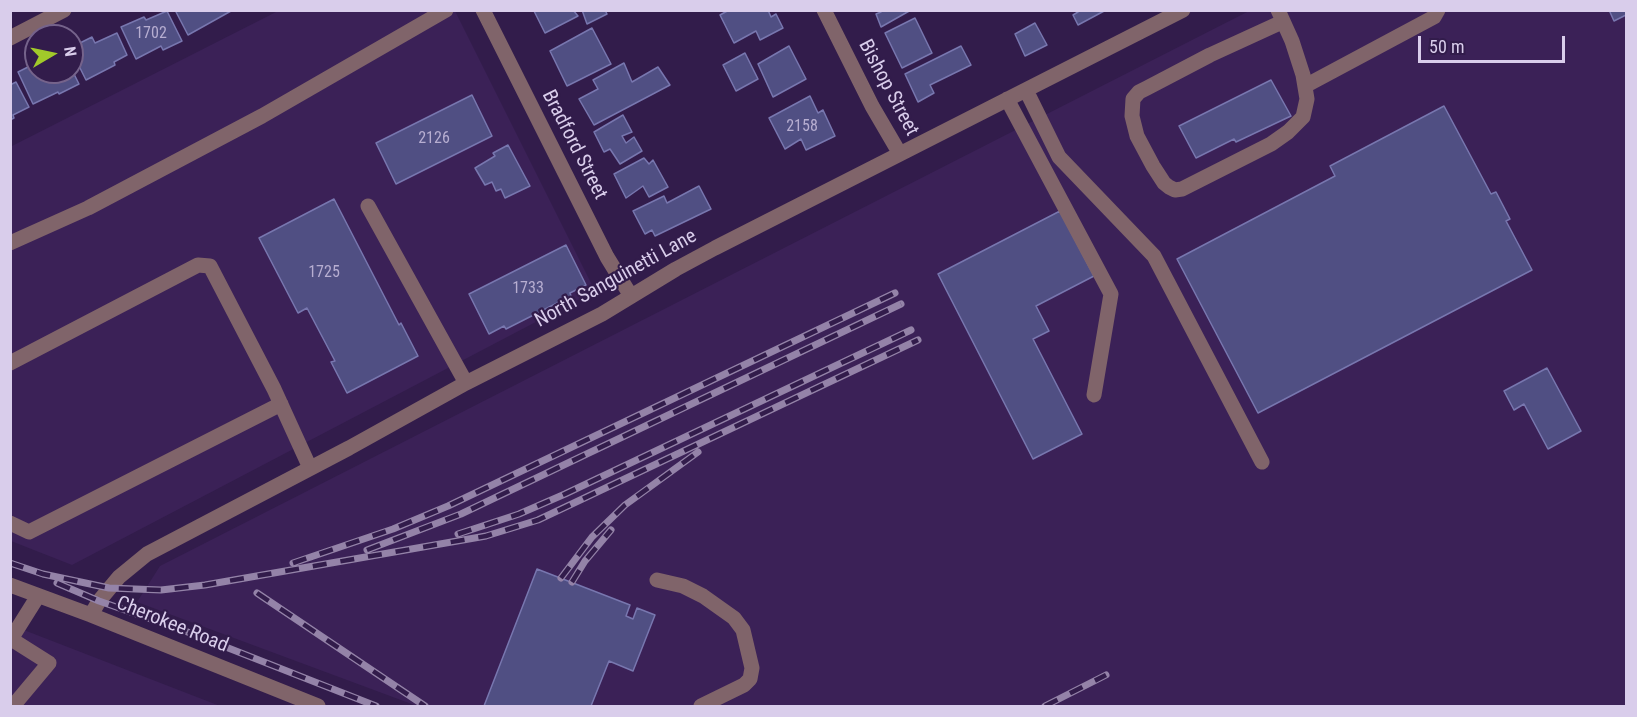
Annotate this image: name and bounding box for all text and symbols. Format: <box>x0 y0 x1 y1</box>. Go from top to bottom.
north arrow <box>24 24 84 84</box>
house number: 1702 <box>135 24 167 44</box>
scale bar <box>1421 24 1568 62</box>
street label: Bishop Street <box>853 36 923 140</box>
text: 50 m <box>1429 36 1464 57</box>
text: N <box>60 45 80 58</box>
street label: Bradford Street <box>536 86 612 204</box>
house number: 2158 <box>786 117 818 137</box>
house number: 2126 <box>418 129 450 149</box>
street label: North Sanguinetti Lane <box>531 225 701 333</box>
house number: 1725 <box>308 263 340 283</box>
house number: 1733 <box>512 279 544 299</box>
street label: Cherokee Road <box>113 592 231 658</box>

